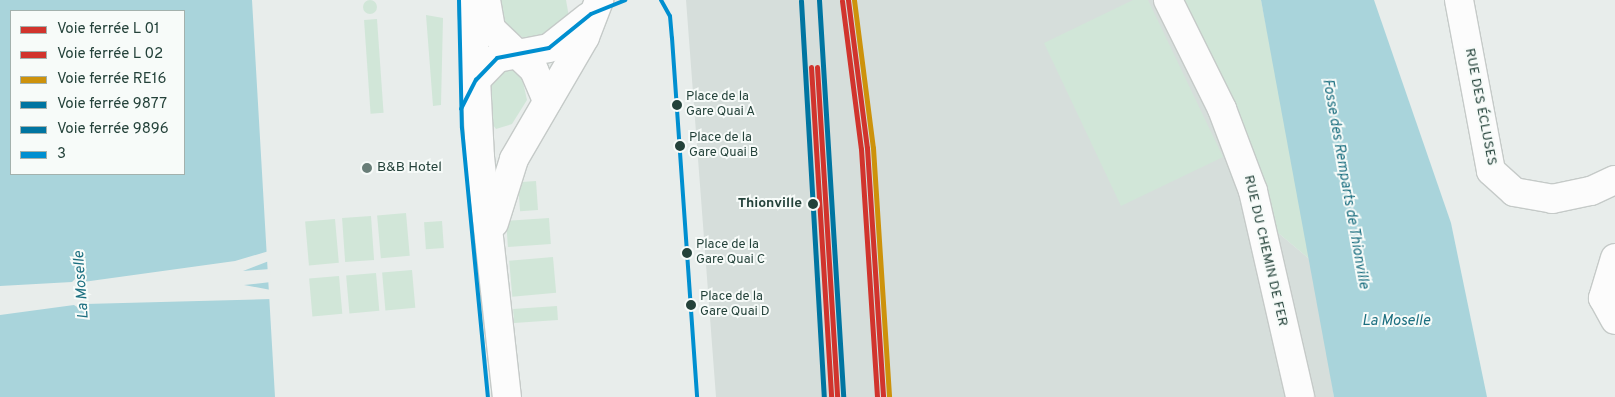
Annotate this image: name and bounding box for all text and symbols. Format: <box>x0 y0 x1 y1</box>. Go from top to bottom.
legend <box>10 10 185 175</box>
text: Voie ferrée L 01 <box>57 20 160 39</box>
text: Voie ferrée L 02 <box>57 45 163 64</box>
street label: RUE DES ÉCLUSES <box>1460 47 1500 167</box>
text: Voie ferrée RE16 <box>57 70 166 89</box>
water label: Fosse des Remparts de Thionville <box>1318 77 1372 291</box>
place label: Place de la Gare Quai A <box>686 90 756 121</box>
text: Voie ferrée 9877 <box>57 95 167 114</box>
marker: Place de la Gare Quai A <box>672 100 682 110</box>
text: Voie ferrée 9896 <box>57 120 169 139</box>
place label: Place de la Gare Quai B <box>689 131 758 162</box>
marker: Place de la Gare Quai B <box>675 141 685 151</box>
text: 3 <box>57 145 66 164</box>
place label: B&B Hotel <box>377 160 442 176</box>
marker: B&B Hotel <box>361 162 373 174</box>
street label: RUE DU CHEMIN DE FER <box>1239 174 1291 328</box>
place label: Thionville <box>738 196 802 212</box>
marker: Thionville <box>806 197 820 211</box>
place label: Place de la Gare Quai C <box>696 238 765 269</box>
marker: Place de la Gare Quai C <box>682 248 692 258</box>
water label: La Moselle <box>71 250 93 320</box>
place label: Place de la Gare Quai D <box>700 290 770 321</box>
marker: Place de la Gare Quai D <box>686 300 696 310</box>
water label: La Moselle <box>1362 313 1430 331</box>

